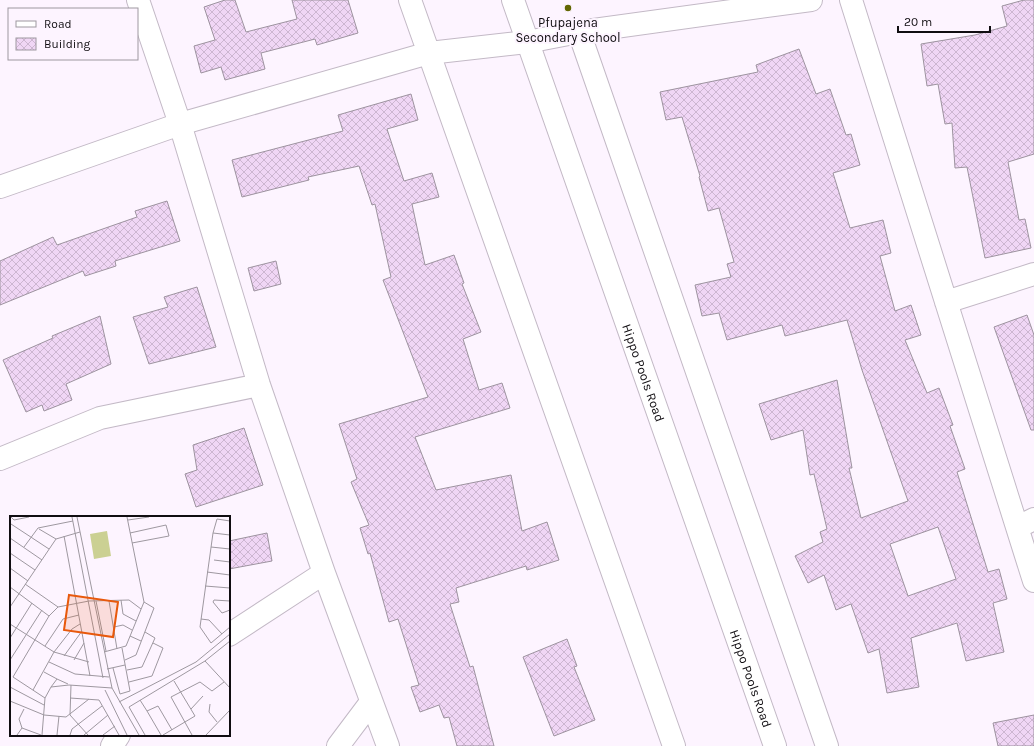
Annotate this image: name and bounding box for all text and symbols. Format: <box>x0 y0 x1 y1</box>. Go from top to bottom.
marker: Pfupajena Secondary School <box>563 3 573 13</box>
legend <box>8 8 138 60</box>
scale bar <box>898 8 990 34</box>
place label: Pfupajena Secondary School <box>515 15 621 45</box>
text: 20 m <box>904 15 932 29</box>
text: Road <box>44 17 72 31</box>
text: Building <box>44 37 91 51</box>
street label: Hippo Pools Road <box>619 322 668 424</box>
inset map <box>10 516 230 736</box>
street label: Hippo Pools Road <box>727 627 775 730</box>

